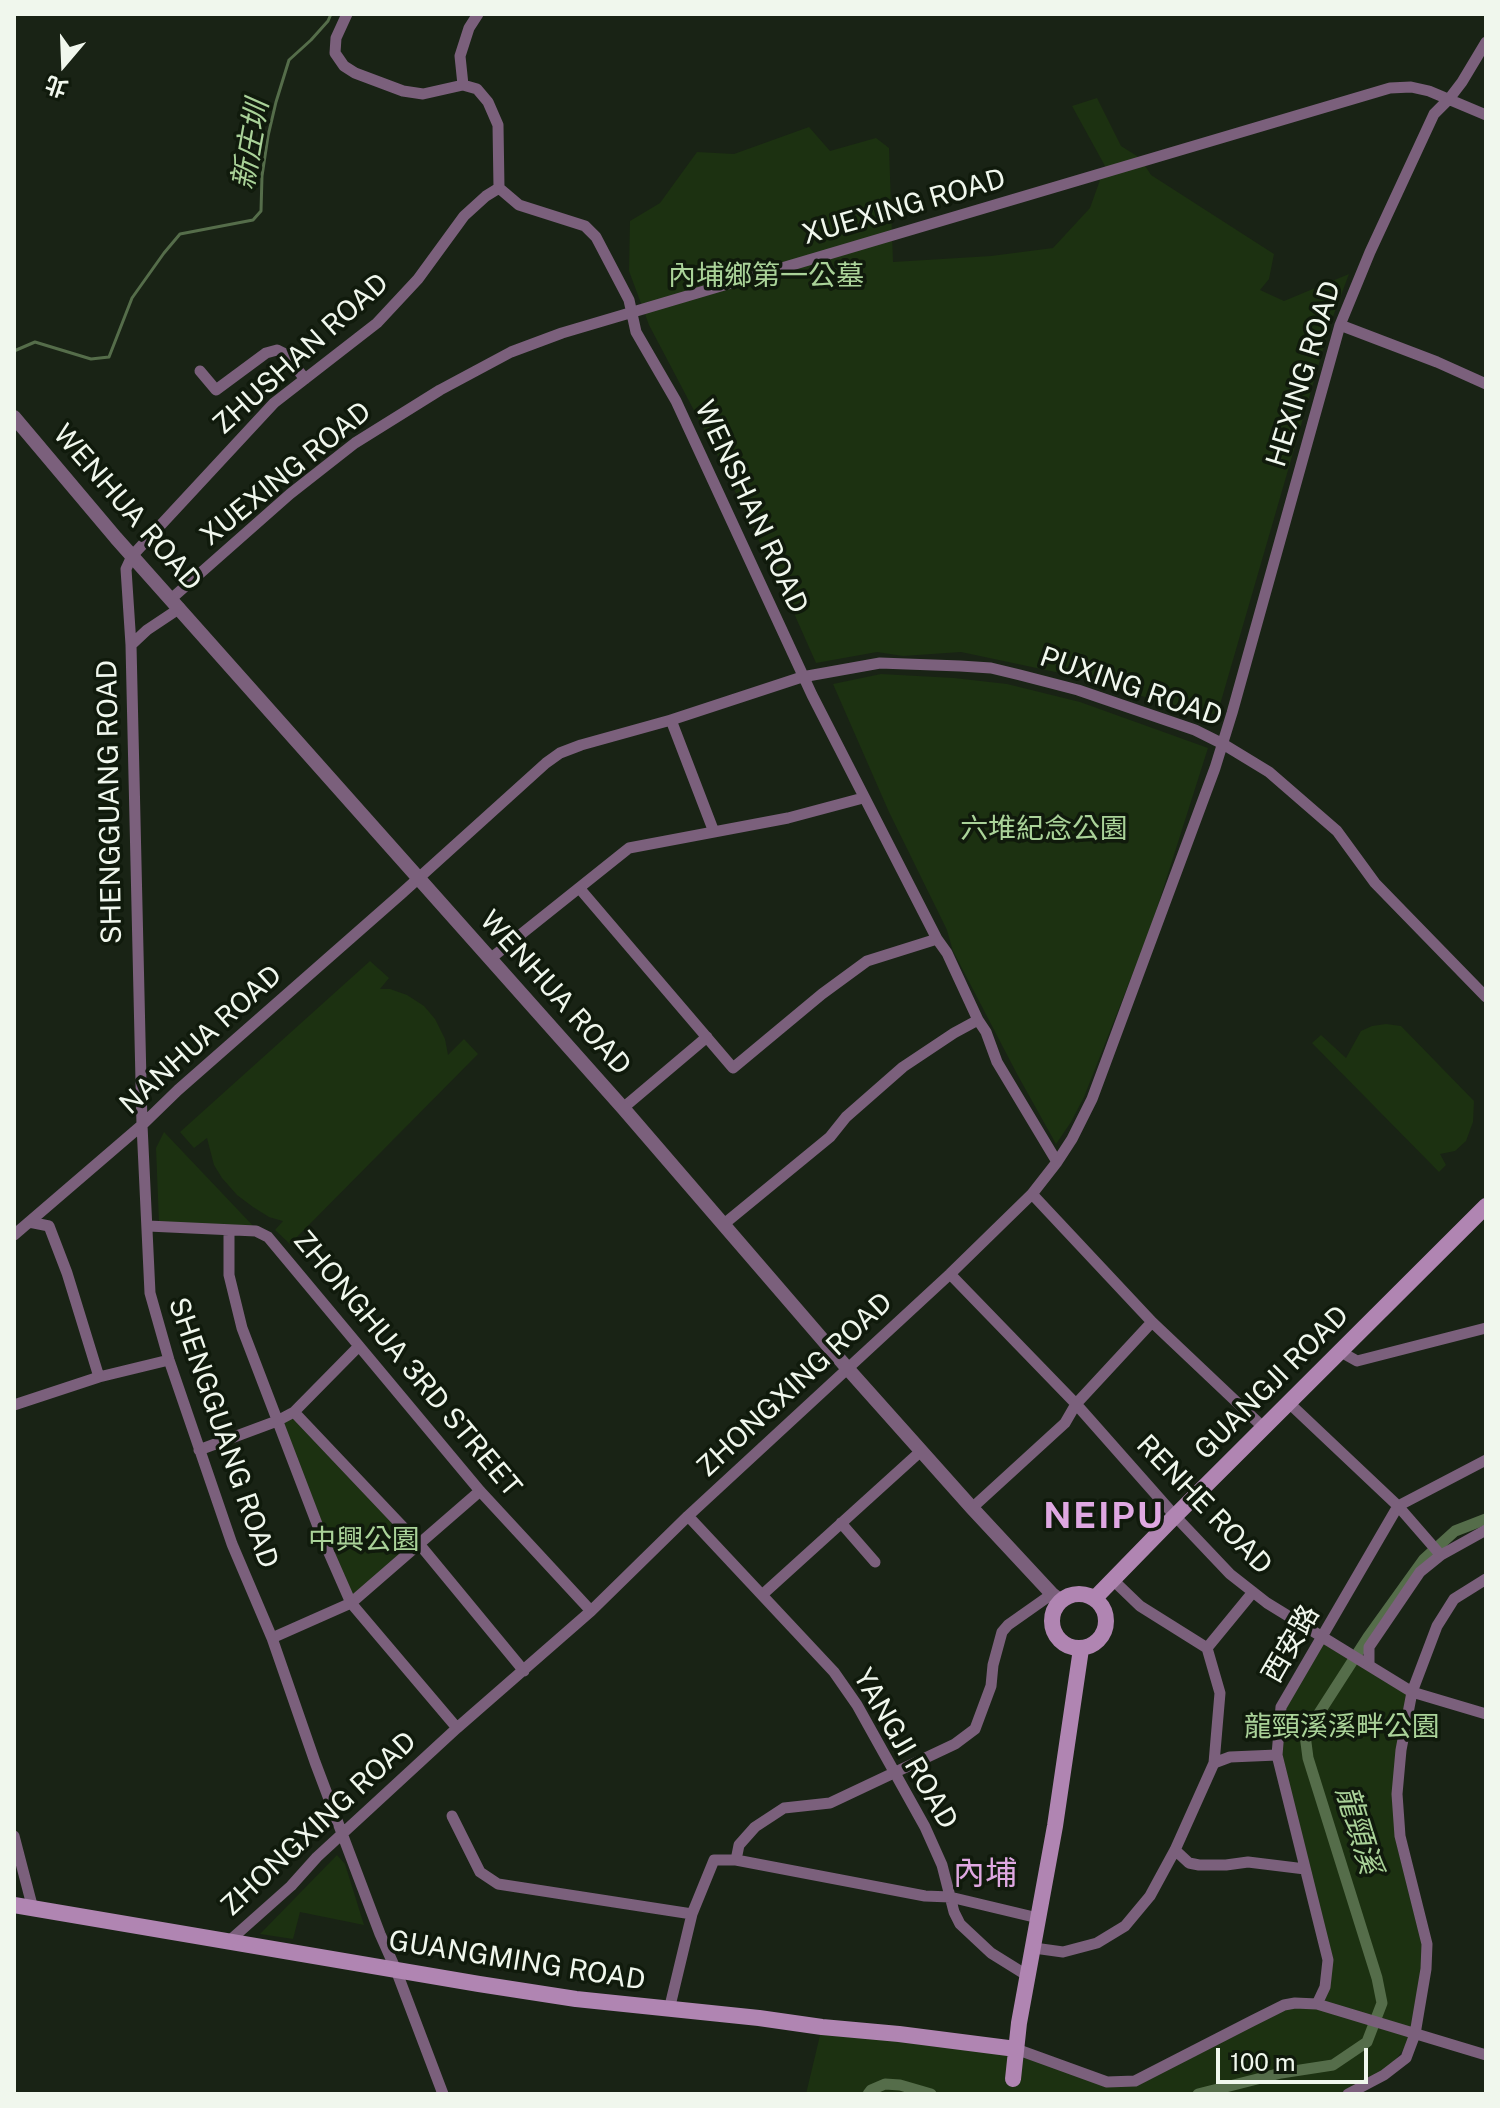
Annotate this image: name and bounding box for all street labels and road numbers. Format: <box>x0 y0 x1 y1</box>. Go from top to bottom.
street label: XUEXING ROAD <box>799 162 1009 252</box>
street label: ZHUSHAN ROAD <box>206 267 396 441</box>
street label: HEXING ROAD <box>1260 277 1348 471</box>
street label: XUEXING ROAD <box>194 395 378 553</box>
street label: WENSHAN ROAD <box>687 395 815 619</box>
street label: WENHUA ROAD <box>46 418 208 598</box>
street label: PUXING ROAD <box>1035 640 1227 734</box>
street label: SHENGGUANG ROAD <box>91 660 129 944</box>
street label: WENHUA ROAD <box>472 904 638 1082</box>
street label: NANHUA ROAD <box>113 959 289 1121</box>
street label: ZHONGHUA 3RD STREET <box>286 1224 528 1504</box>
street label: ZHONGXING ROAD <box>690 1286 900 1484</box>
street label: SHENGGUANG ROAD <box>161 1293 285 1573</box>
street label: GUANGJI ROAD <box>1188 1299 1356 1467</box>
street label: RENHE ROAD <box>1129 1428 1279 1582</box>
street label: 西安路 <box>1255 1599 1327 1689</box>
street label: YANGJI ROAD <box>846 1663 964 1835</box>
street label: ZHONGXING ROAD <box>214 1725 424 1923</box>
street label: GUANGMING ROAD <box>386 1924 648 1998</box>

